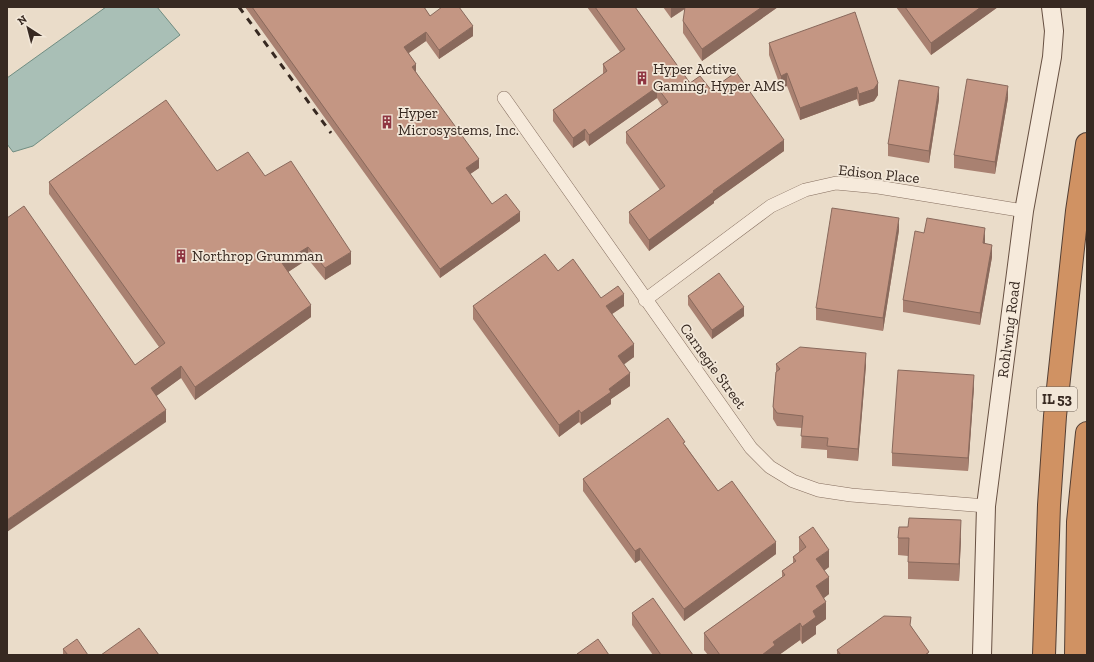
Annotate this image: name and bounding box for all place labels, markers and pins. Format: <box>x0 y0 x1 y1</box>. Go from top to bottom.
place label: Hyper Active Gaming, Hyper AMS <box>653 60 785 95</box>
building icon: Hyper Active Gaming, Hyper AMS <box>634 70 650 86</box>
place label: Hyper Microsystems, Inc. <box>398 104 519 139</box>
building icon: Hyper Microsystems, Inc. <box>379 114 395 130</box>
place label: Northrop Grumman <box>192 247 324 265</box>
building icon: Northrop Grumman <box>173 248 189 264</box>

